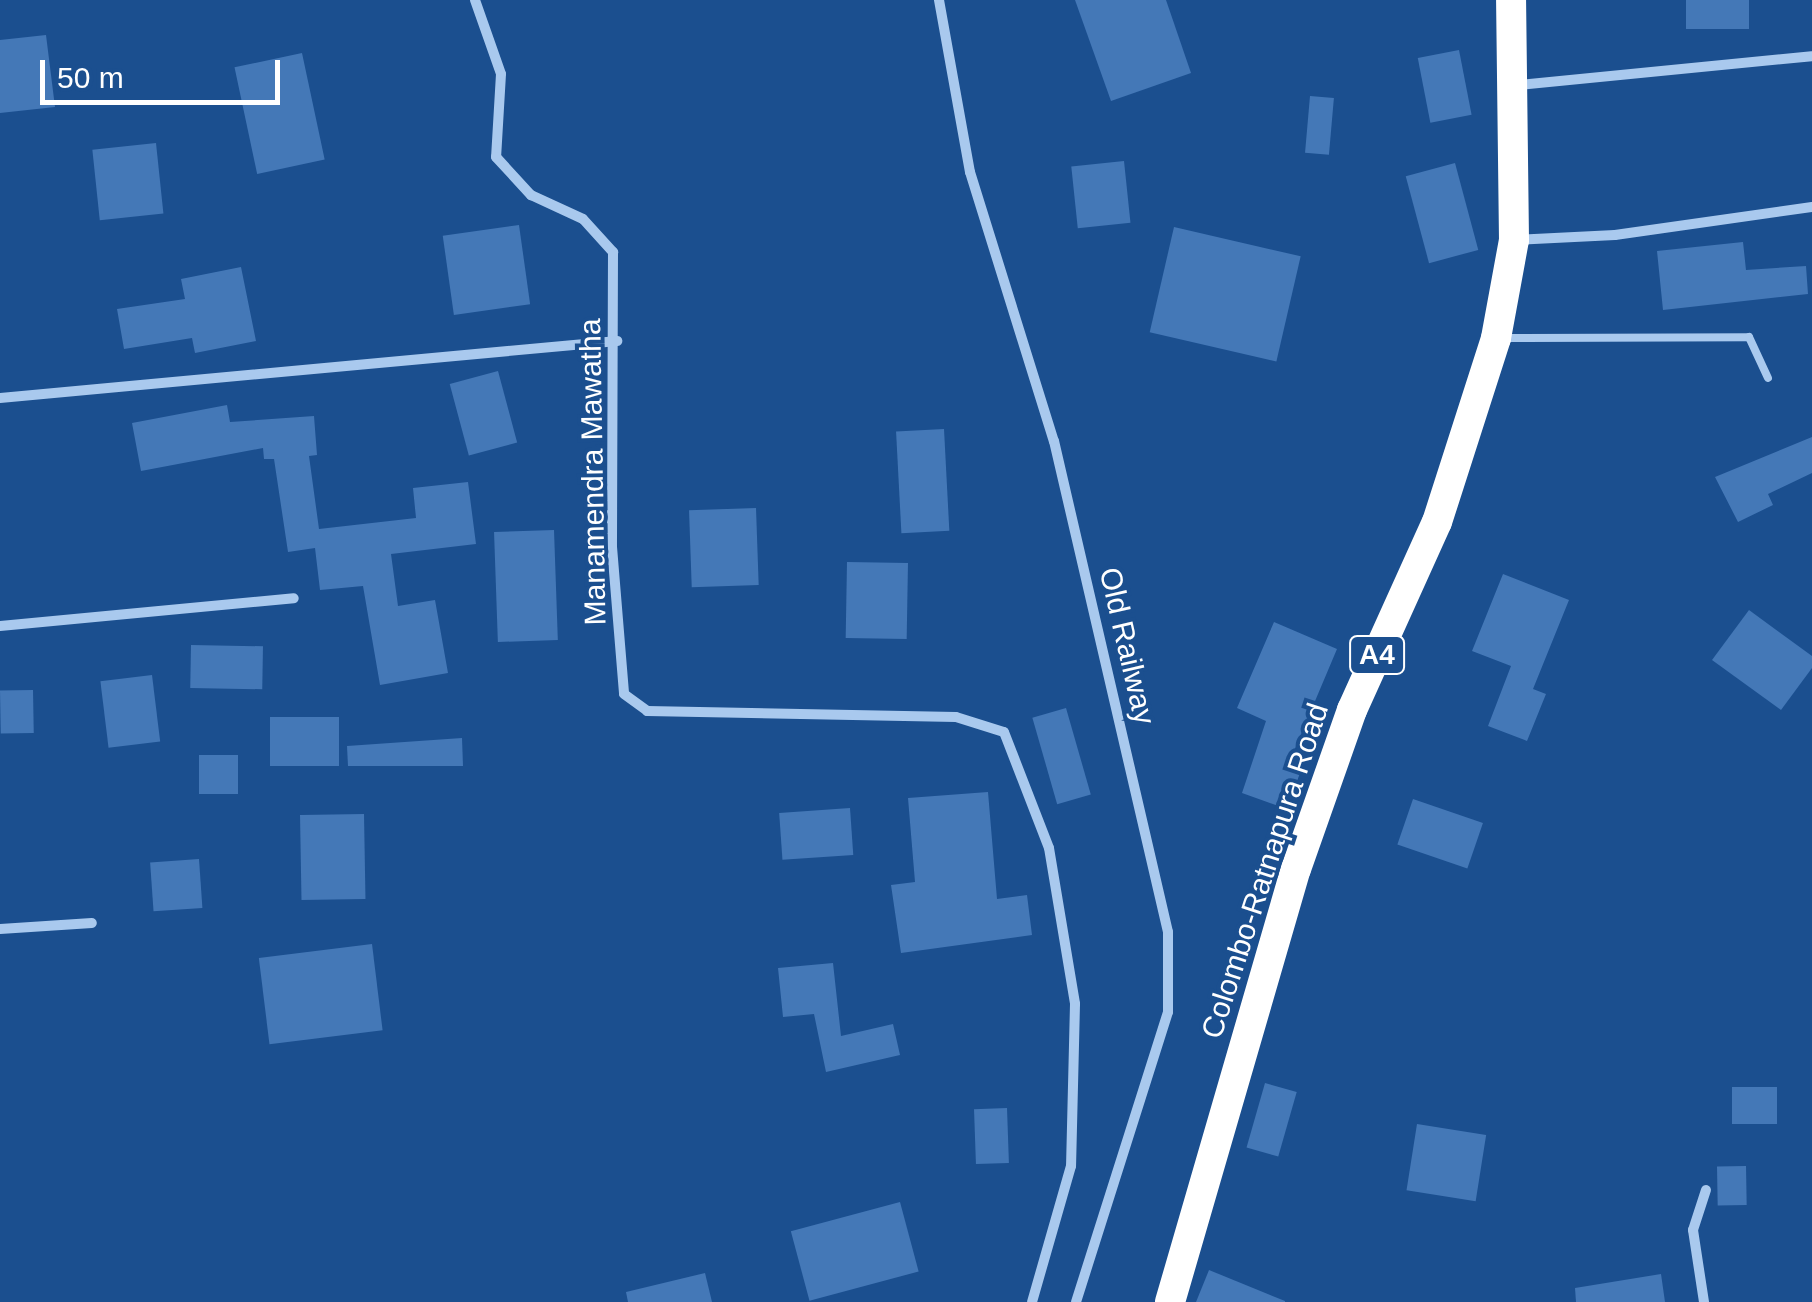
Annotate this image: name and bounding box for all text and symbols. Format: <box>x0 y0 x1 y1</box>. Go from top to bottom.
scale bar <box>45 40 285 102</box>
text: 50 m <box>57 61 124 94</box>
street label: Manamendra Mawatha <box>572 318 614 626</box>
street label: Old Railway <box>1091 564 1163 728</box>
road number: A4 <box>1347 632 1407 678</box>
street label: Colombo-Ratnapura Road <box>1194 699 1336 1043</box>

